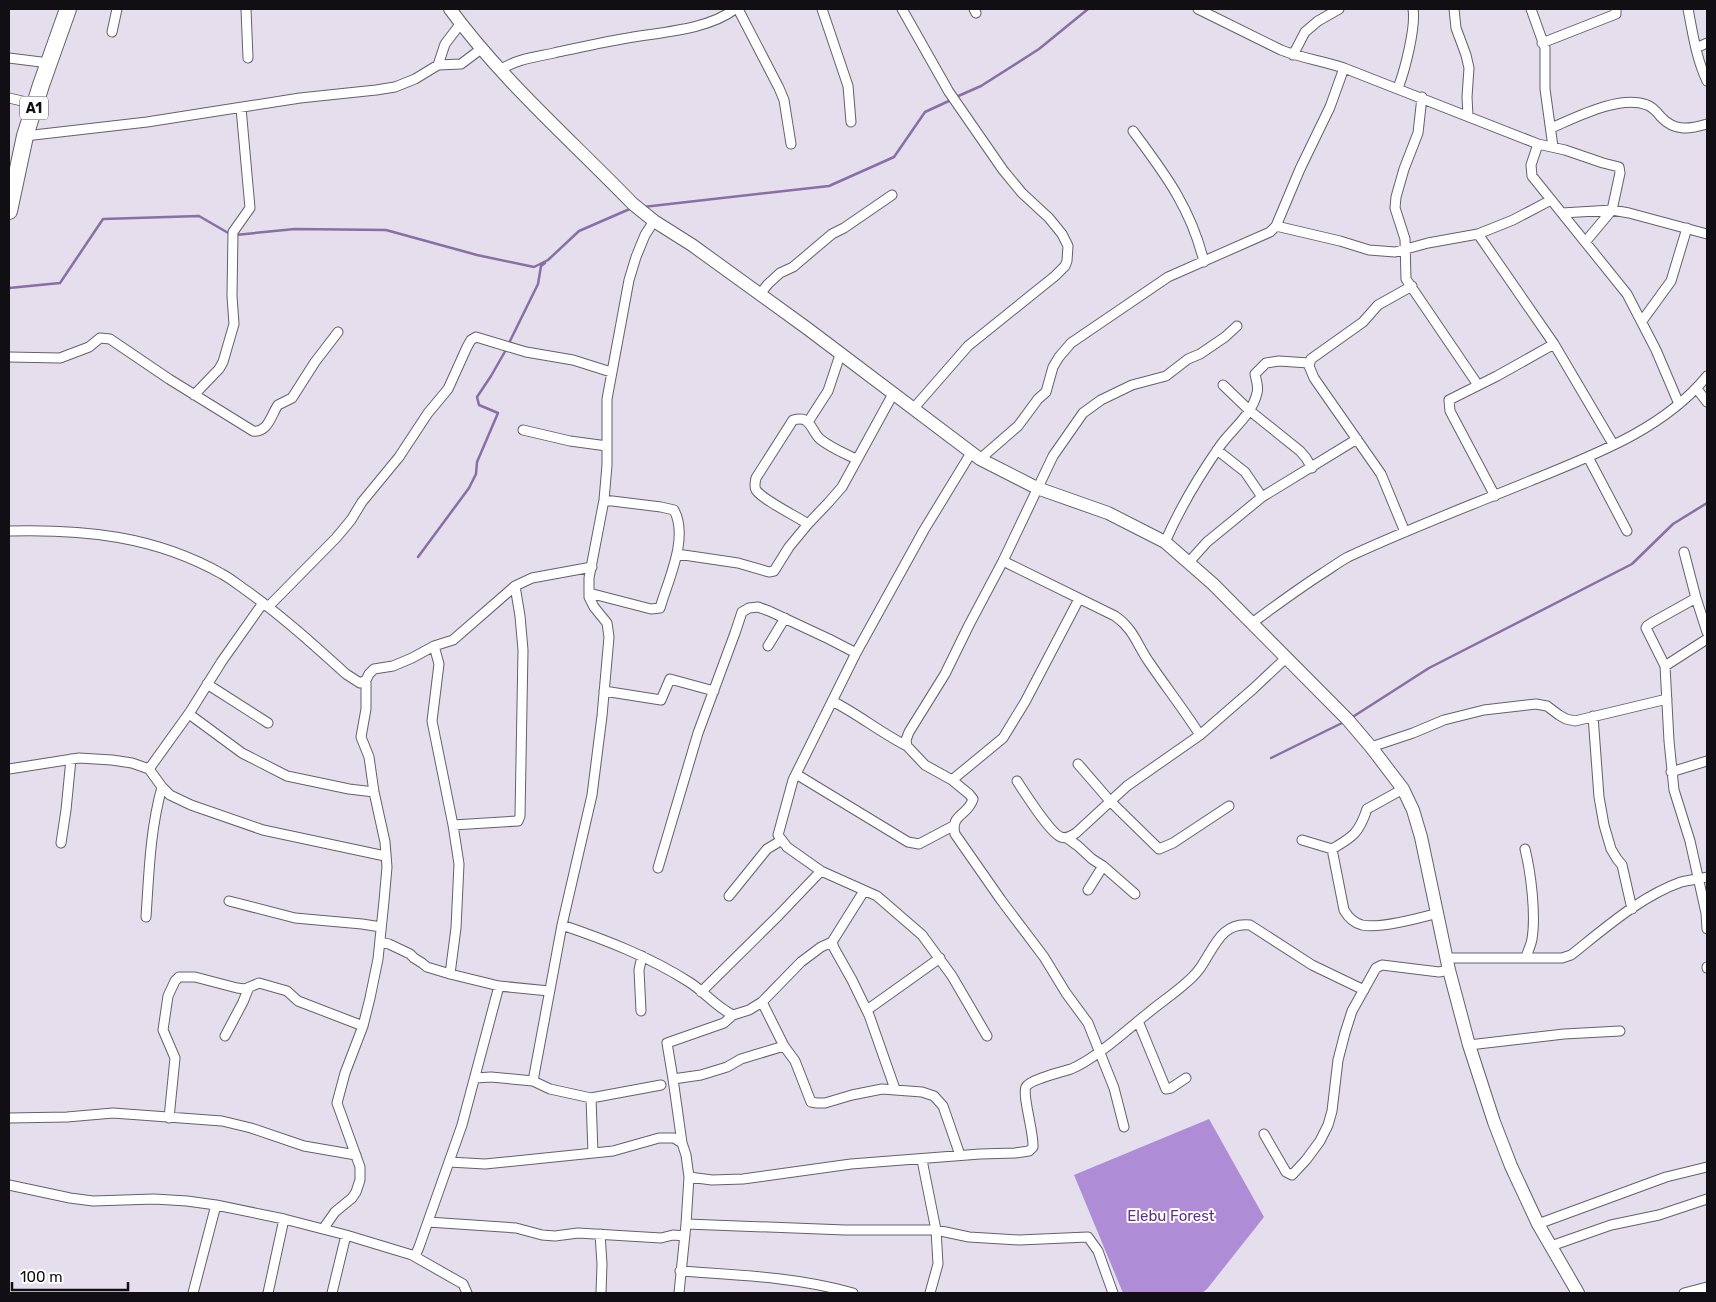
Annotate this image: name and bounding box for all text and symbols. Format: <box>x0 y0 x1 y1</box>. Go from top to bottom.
road number: A1 <box>20 96 48 120</box>
park label: Elebu Forest <box>1127 1207 1215 1225</box>
scale bar <box>12 1260 129 1292</box>
text: 100 m <box>20 1268 62 1286</box>

